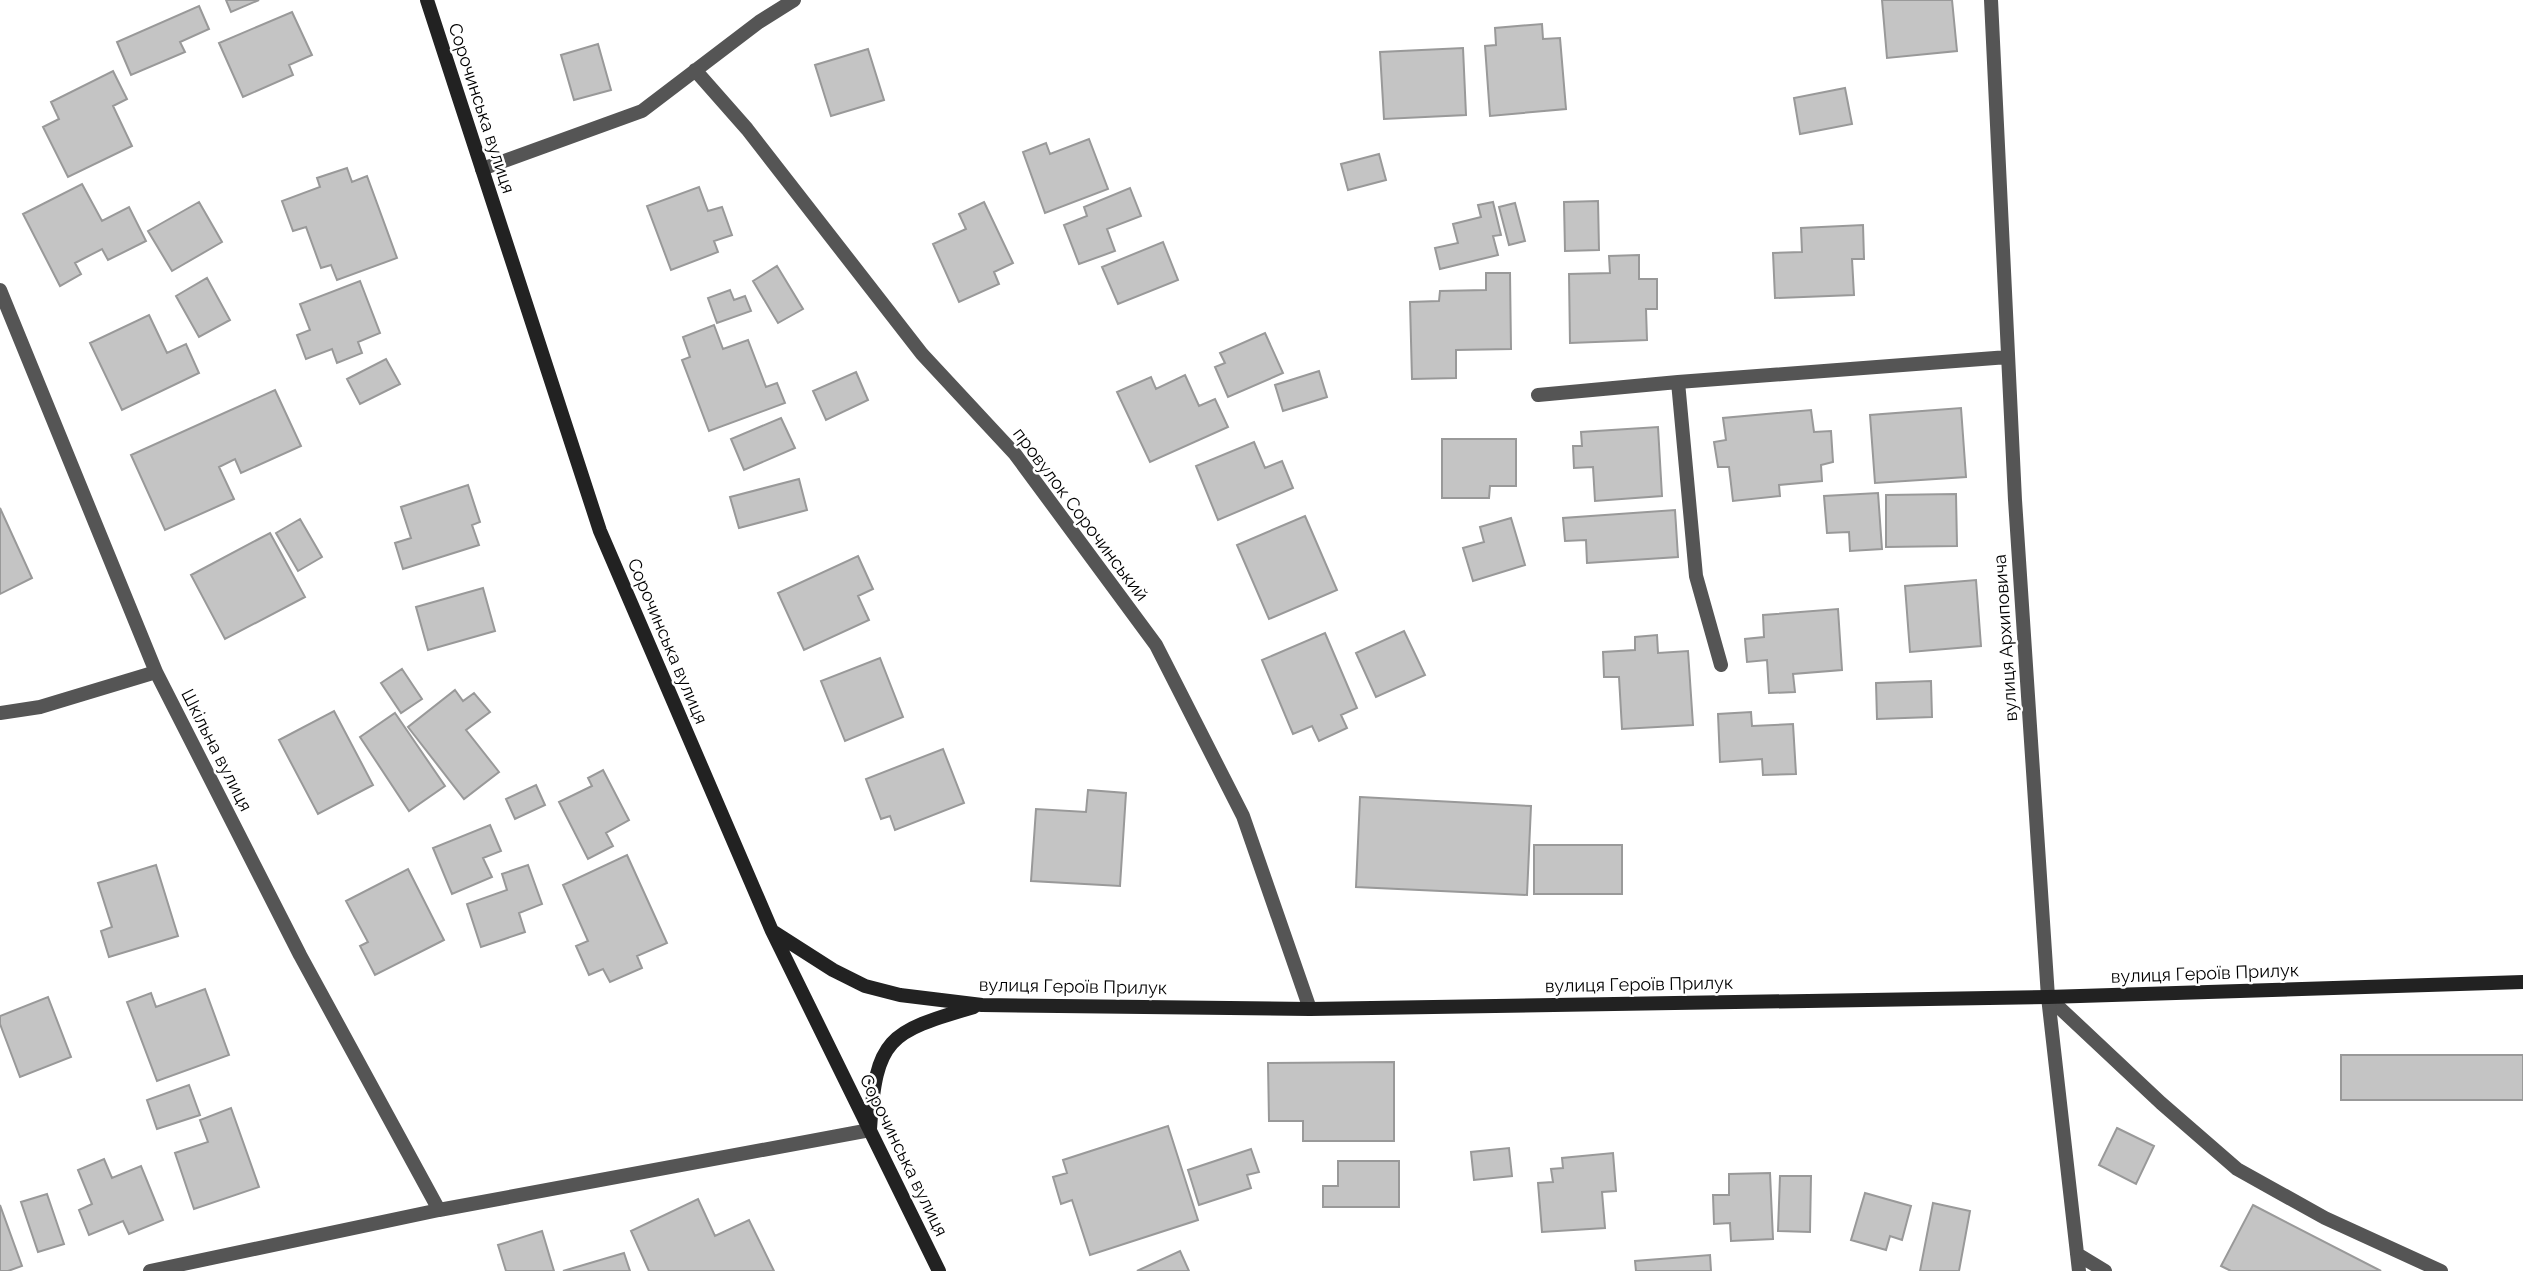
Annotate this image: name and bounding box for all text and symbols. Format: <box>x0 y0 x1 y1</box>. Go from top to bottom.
street label: Сорочинська вулиця <box>445 20 519 196</box>
street label: провулок Сорочинський <box>1009 423 1153 605</box>
street label: вулиця Архиповича <box>1989 554 2021 722</box>
street label: Сорочинська вулиця <box>624 555 712 727</box>
street label: Шкільна вулиця <box>177 685 257 815</box>
street label: вулиця Героїв Прилук <box>2110 959 2300 987</box>
street label: вулиця Героїв Прилук <box>1545 972 1733 996</box>
street label: вулиця Героїв Прилук <box>979 974 1167 998</box>
street label: Сорочинська вулиця <box>856 1070 952 1240</box>

